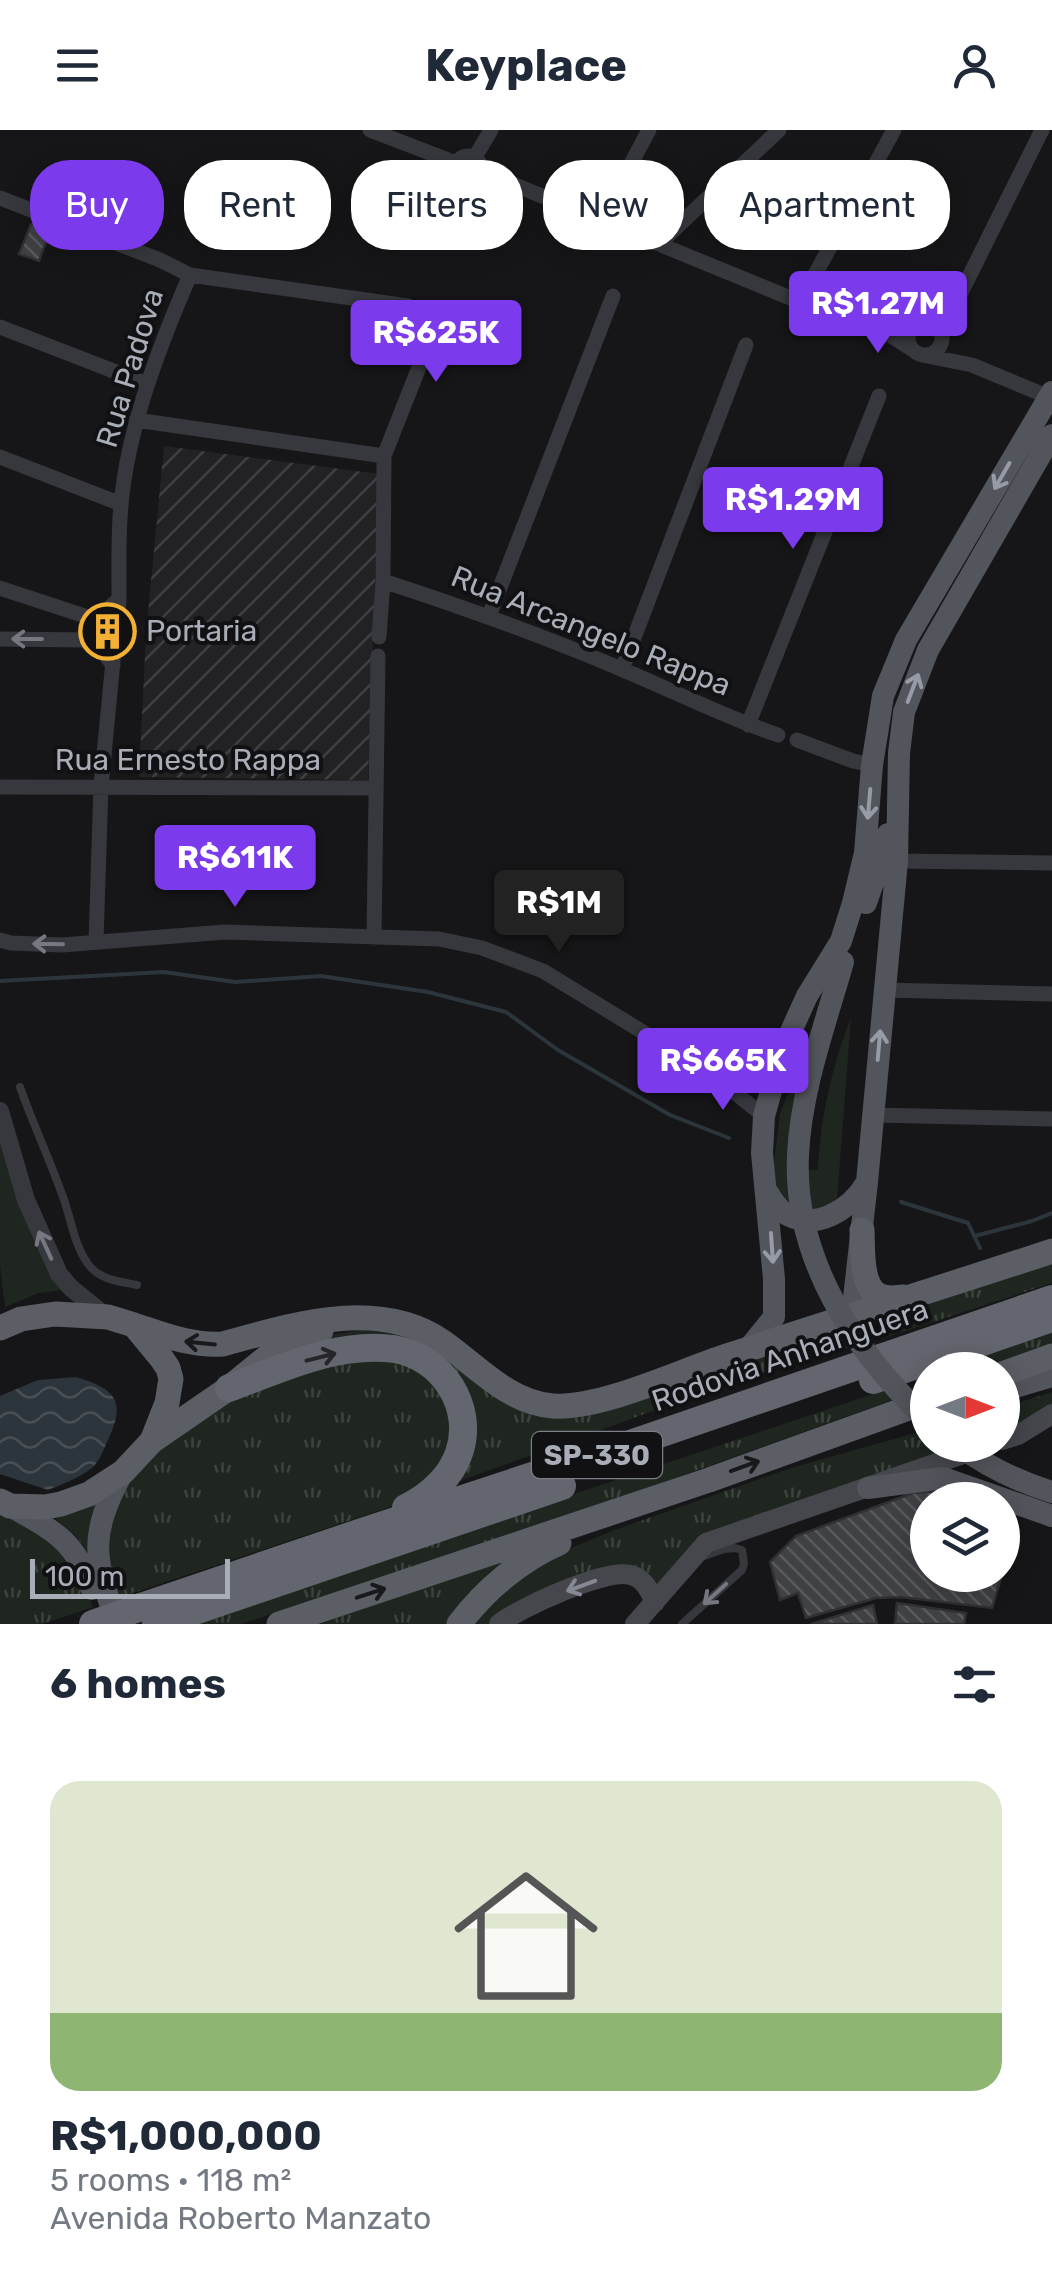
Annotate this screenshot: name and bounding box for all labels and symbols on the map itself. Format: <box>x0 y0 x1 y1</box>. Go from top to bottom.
pin: R$1.27M <box>786 271 970 356</box>
street label: Rua Padova <box>89 284 171 452</box>
pin: R$625K <box>355 300 517 385</box>
one-way arrow <box>992 461 1012 490</box>
pin: R$1.29M <box>701 467 885 552</box>
street label: Rua Arcangelo Rappa <box>446 558 736 704</box>
building icon: Portaria <box>77 601 137 661</box>
place label: Portaria <box>146 613 257 649</box>
one-way arrow <box>12 630 44 648</box>
one-way arrow <box>906 674 924 704</box>
street label: Rua Ernesto Rappa <box>55 742 321 778</box>
one-way arrow <box>859 788 878 820</box>
pin: R$611K <box>154 825 316 910</box>
pin: R$1M <box>500 870 618 955</box>
one-way arrow <box>32 935 64 954</box>
pin: R$665K <box>642 1028 804 1113</box>
one-way arrow <box>870 1030 889 1062</box>
one-way arrow <box>35 1231 53 1261</box>
one-way arrow <box>762 1231 781 1264</box>
street label: Rodovia Anhanguera <box>647 1291 933 1419</box>
one-way arrow <box>185 1333 217 1352</box>
one-way arrow <box>305 1346 336 1365</box>
north arrow <box>910 1352 1020 1462</box>
road number: SP-330 <box>532 1432 662 1478</box>
one-way arrow <box>729 1456 760 1474</box>
scale bar <box>30 1554 230 1598</box>
one-way arrow <box>565 1578 597 1596</box>
one-way arrow <box>703 1582 729 1604</box>
one-way arrow <box>355 1583 387 1601</box>

